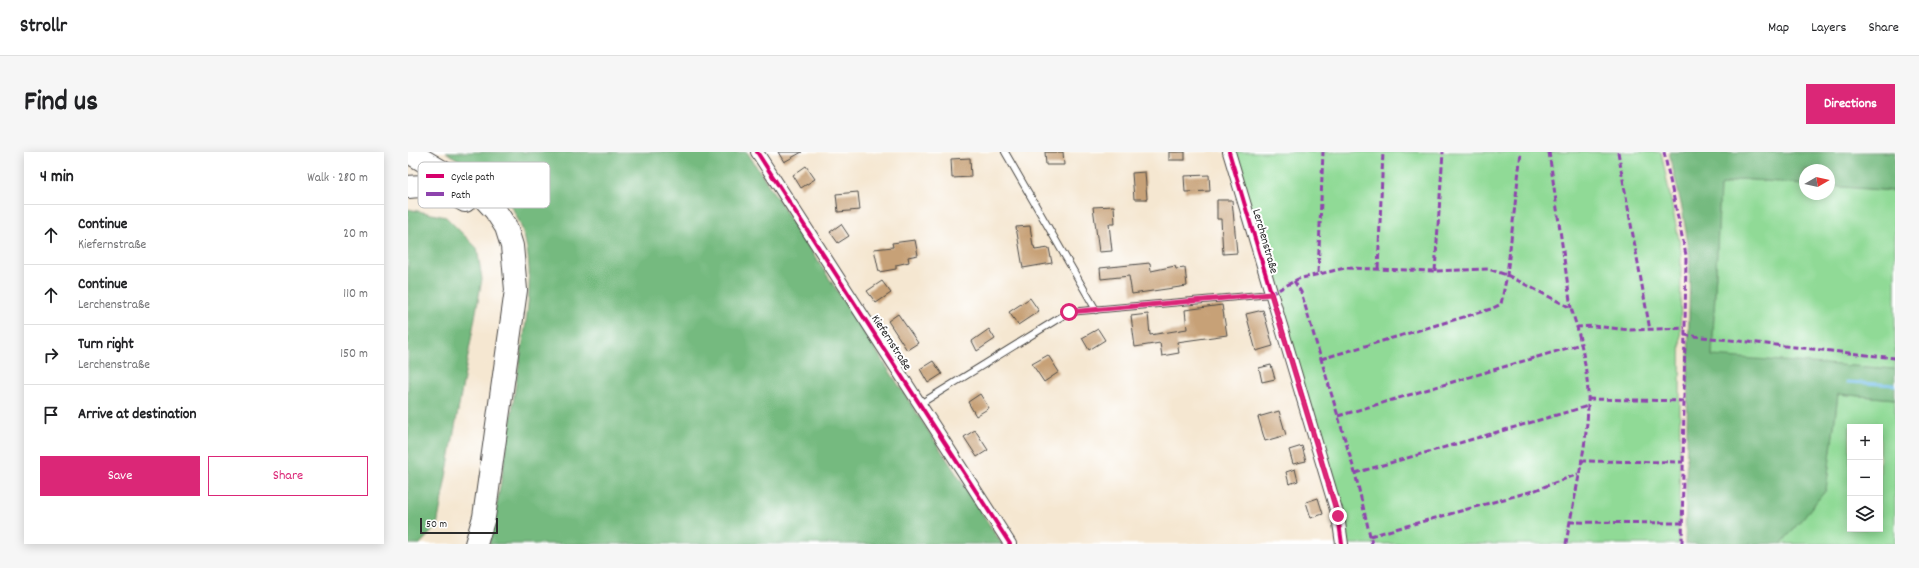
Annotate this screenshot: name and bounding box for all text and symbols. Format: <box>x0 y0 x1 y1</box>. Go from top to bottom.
text: Strollr <box>20 14 67 41</box>
text: Map <box>1768 18 1789 38</box>
text: Layers <box>1811 18 1846 38</box>
text: Share <box>1868 18 1899 38</box>
text: Find us <box>24 84 98 124</box>
button: Directions <box>1806 84 1895 124</box>
legend <box>418 162 550 208</box>
north arrow <box>1799 164 1835 200</box>
text: 4 min <box>40 166 74 190</box>
text: Walk · 280 m <box>307 169 368 188</box>
text: Cycle path <box>451 170 495 186</box>
text: Path <box>451 188 470 204</box>
street label: Lerchenstraße <box>1247 207 1282 276</box>
text: Continue <box>78 214 127 236</box>
icon: ahead <box>40 224 62 246</box>
text: 20 m <box>343 225 368 244</box>
text: Kiefernstraße <box>78 236 146 255</box>
text: Continue <box>78 274 127 296</box>
icon: ahead <box>40 284 62 306</box>
text: 110 m <box>343 285 368 304</box>
text: Lerchenstraße <box>78 296 150 315</box>
route start <box>1060 303 1078 321</box>
street label: Kiefernstraße <box>866 312 915 374</box>
text: Turn right <box>78 334 134 356</box>
icon: right <box>40 344 62 366</box>
text: 150 m <box>340 345 368 364</box>
text: Lerchenstraße <box>78 356 150 375</box>
icon: arrive <box>40 404 62 426</box>
text: Arrive at destination <box>78 404 196 426</box>
map controls <box>1847 424 1883 532</box>
button: + <box>1847 424 1883 460</box>
button: Save <box>40 456 200 496</box>
button: Share <box>208 456 368 496</box>
button: − <box>1847 460 1883 496</box>
button: layers <box>1847 496 1883 532</box>
route end <box>1329 507 1347 525</box>
scale bar <box>420 516 498 535</box>
text: 50 m <box>426 517 447 533</box>

